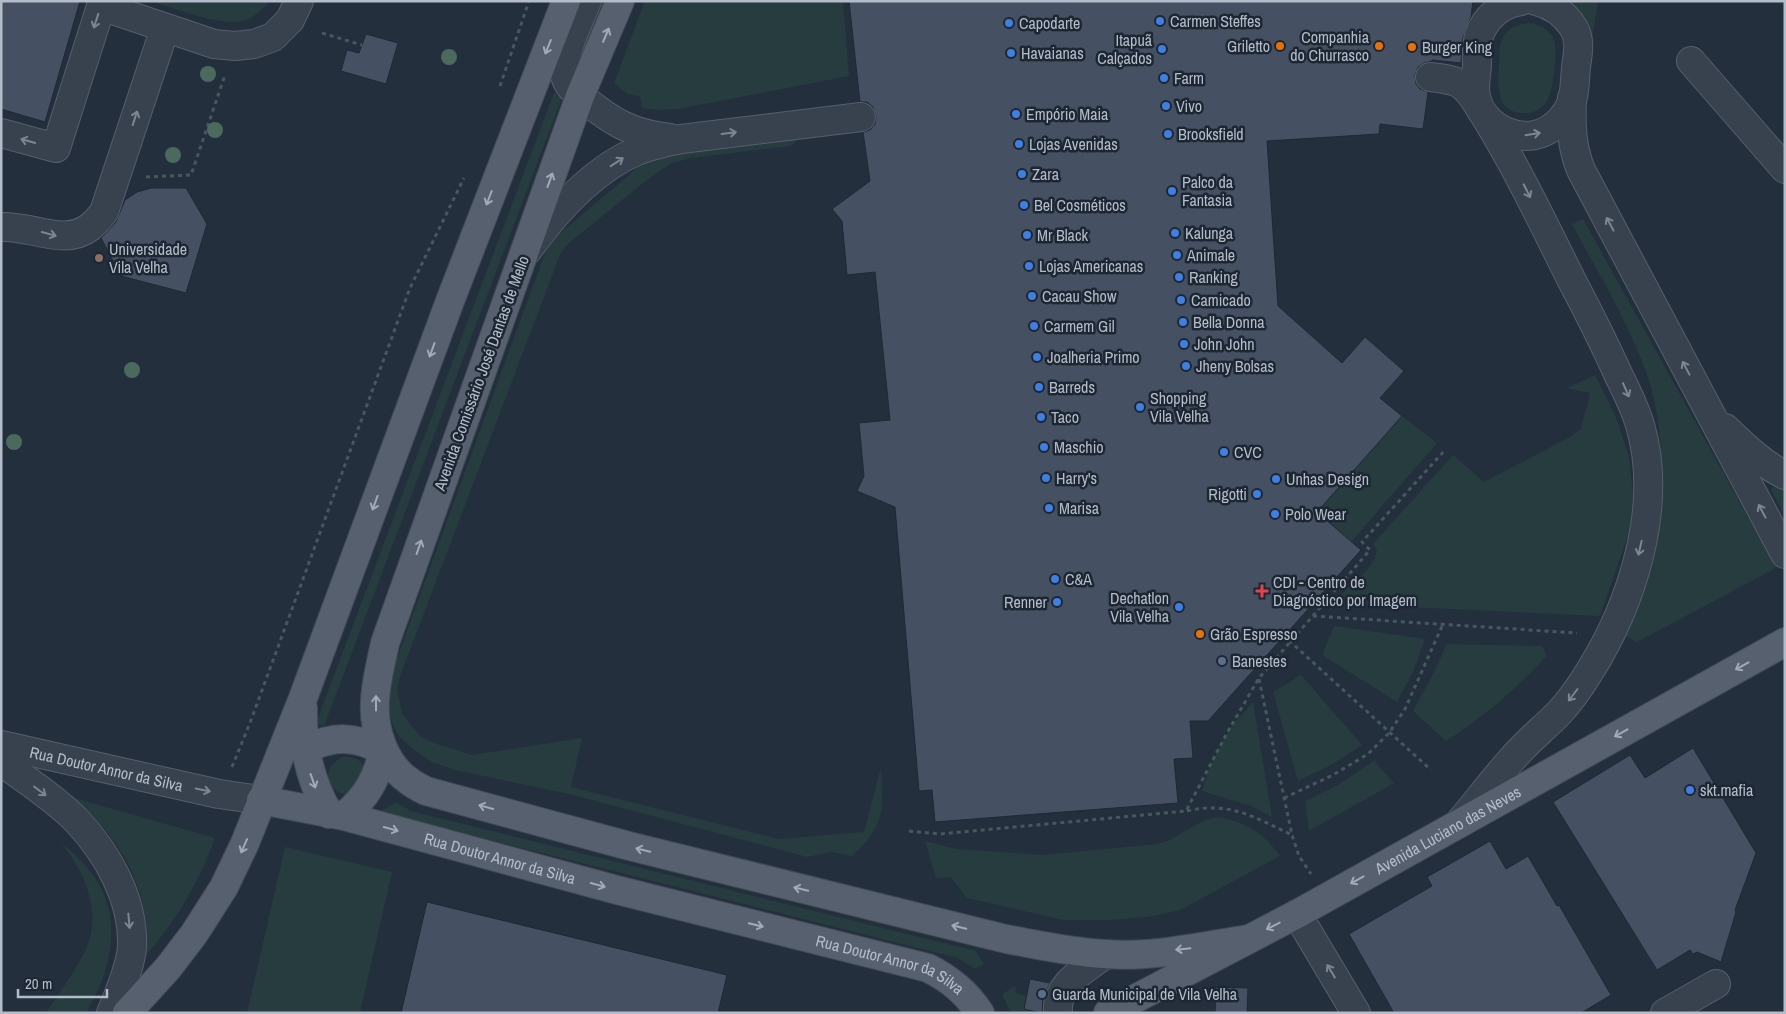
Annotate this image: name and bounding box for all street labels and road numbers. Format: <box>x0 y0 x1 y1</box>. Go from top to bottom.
street label: Avenida Comissário José Dantas de Mello <box>428 253 534 494</box>
street label: Rua Doutor Annor da Silva <box>28 741 186 797</box>
street label: Avenida Luciano das Neves <box>1370 780 1525 880</box>
street label: Rua Doutor Annor da Silva <box>422 827 579 889</box>
street label: Rua Doutor Annor da Silva <box>814 929 970 1000</box>

